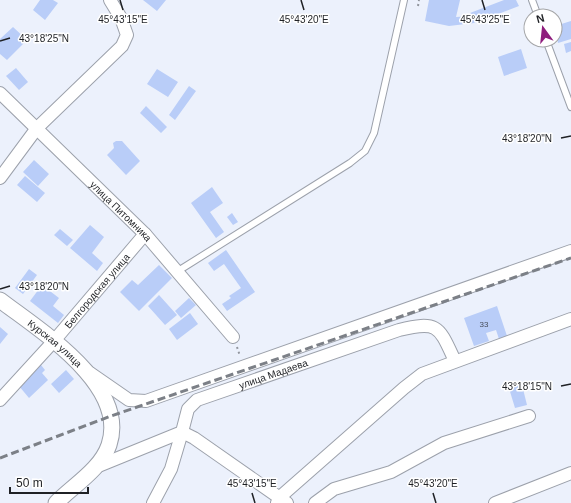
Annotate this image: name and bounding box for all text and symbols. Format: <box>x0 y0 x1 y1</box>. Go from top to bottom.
north arrow <box>523 8 563 48</box>
text: N <box>535 12 546 25</box>
text: 45°43'15"E <box>98 14 148 25</box>
text: 45°43'20"E <box>279 14 329 25</box>
text: 45°43'25"E <box>460 14 510 25</box>
text: 43°18'25"N <box>19 33 69 44</box>
text: 43°18'20"N <box>502 133 552 144</box>
street label: улица Питомника <box>88 179 154 244</box>
street label: Белгородская улица <box>62 251 132 330</box>
text: 43°18'20"N <box>19 281 69 292</box>
street label: Курская улица <box>26 317 85 369</box>
house number: 33 <box>480 320 489 329</box>
street label: улица Мадаева <box>237 356 309 391</box>
text: 43°18'15"N <box>502 381 552 392</box>
scale bar <box>10 469 88 495</box>
text: 50 m <box>16 476 43 490</box>
text: 45°43'15"E <box>227 478 277 489</box>
text: 45°43'20"E <box>408 478 458 489</box>

